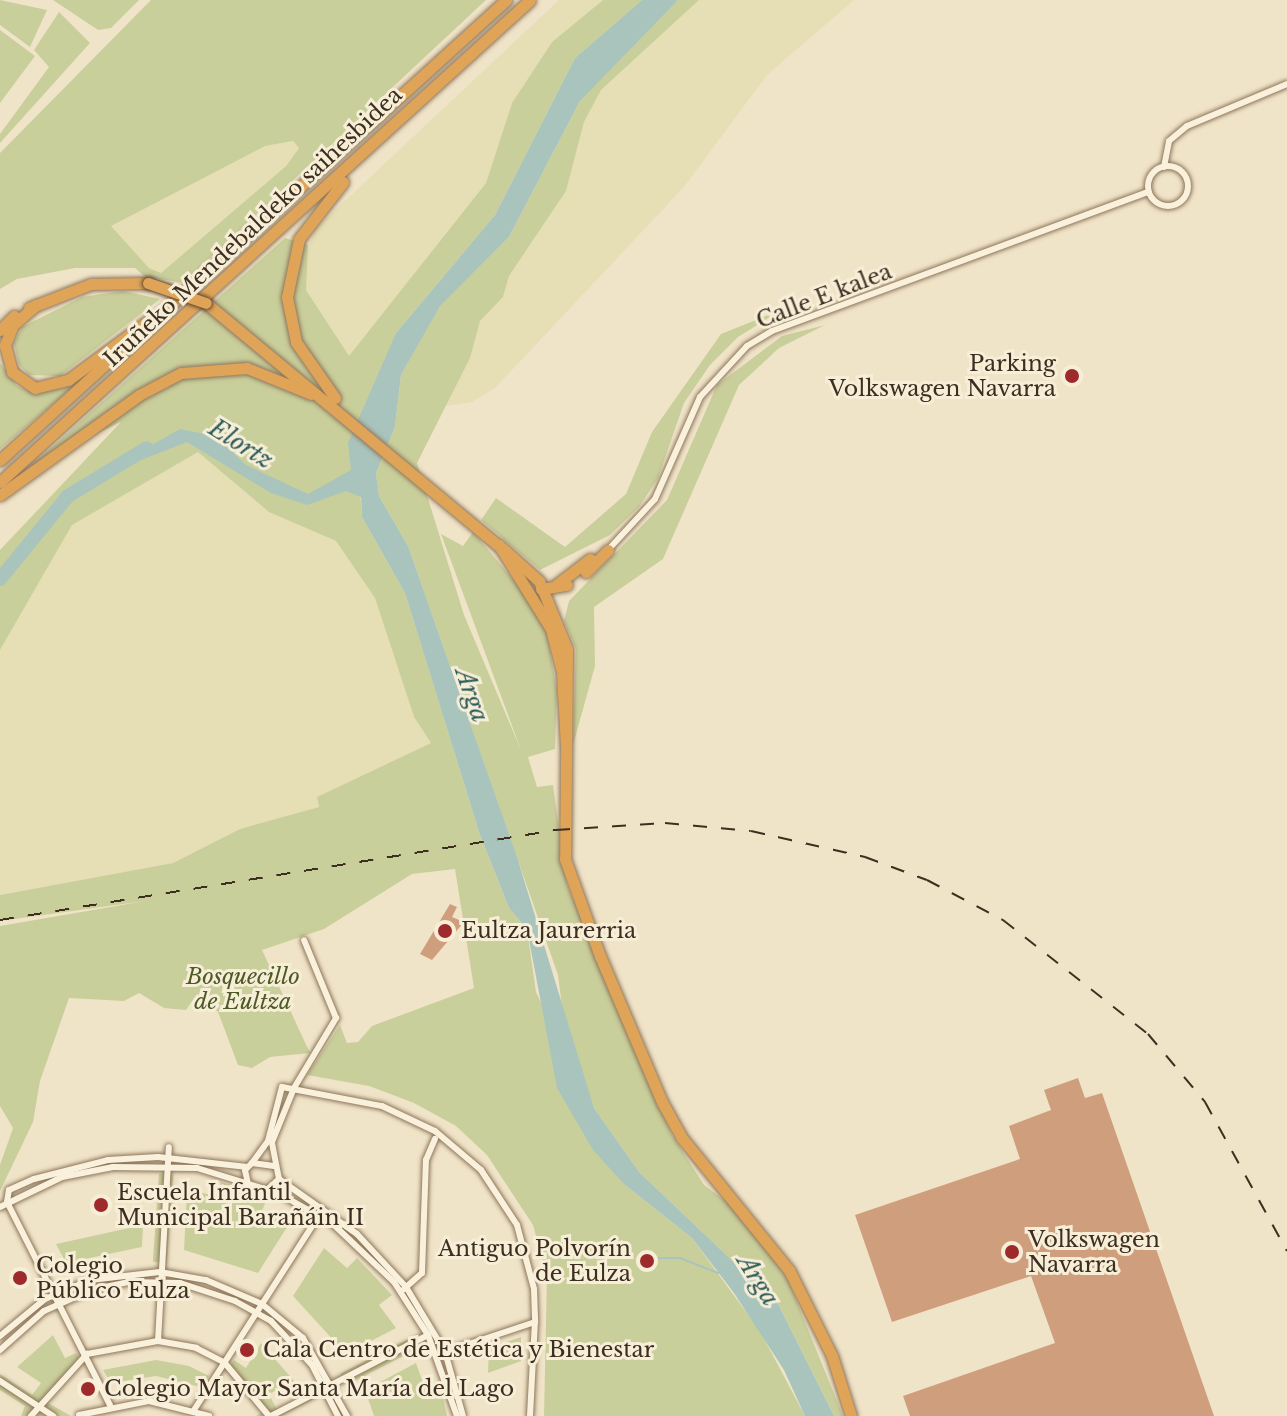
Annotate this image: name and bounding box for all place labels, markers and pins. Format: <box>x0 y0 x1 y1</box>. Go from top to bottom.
place label: Parking Volkswagen Navarra <box>828 350 1056 402</box>
marker: Parking Volkswagen Navarra <box>1063 367 1081 385</box>
place label: Eultza Jaurerria <box>461 918 636 944</box>
marker: Eultza Jaurerria <box>436 922 454 940</box>
place label: Escuela Infantil Municipal Barañáin II <box>117 1179 364 1230</box>
marker: Escuela Infantil Municipal Barañáin II <box>92 1196 110 1214</box>
place label: Volkswagen Navarra <box>1028 1226 1160 1278</box>
place label: Antiguo Polvorín de Eulza <box>438 1235 631 1286</box>
marker: Volkswagen Navarra <box>1003 1243 1021 1261</box>
place label: Colegio Público Eulza <box>36 1252 190 1304</box>
marker: Antiguo Polvorín de Eulza <box>638 1252 656 1270</box>
marker: Colegio Público Eulza <box>11 1269 29 1287</box>
place label: Cala Centro de Estética y Bienestar <box>263 1337 656 1363</box>
marker: Cala Centro de Estética y Bienestar <box>238 1341 256 1359</box>
place label: Colegio Mayor Santa María del Lago <box>104 1376 515 1402</box>
marker: Colegio Mayor Santa María del Lago <box>79 1380 97 1398</box>

